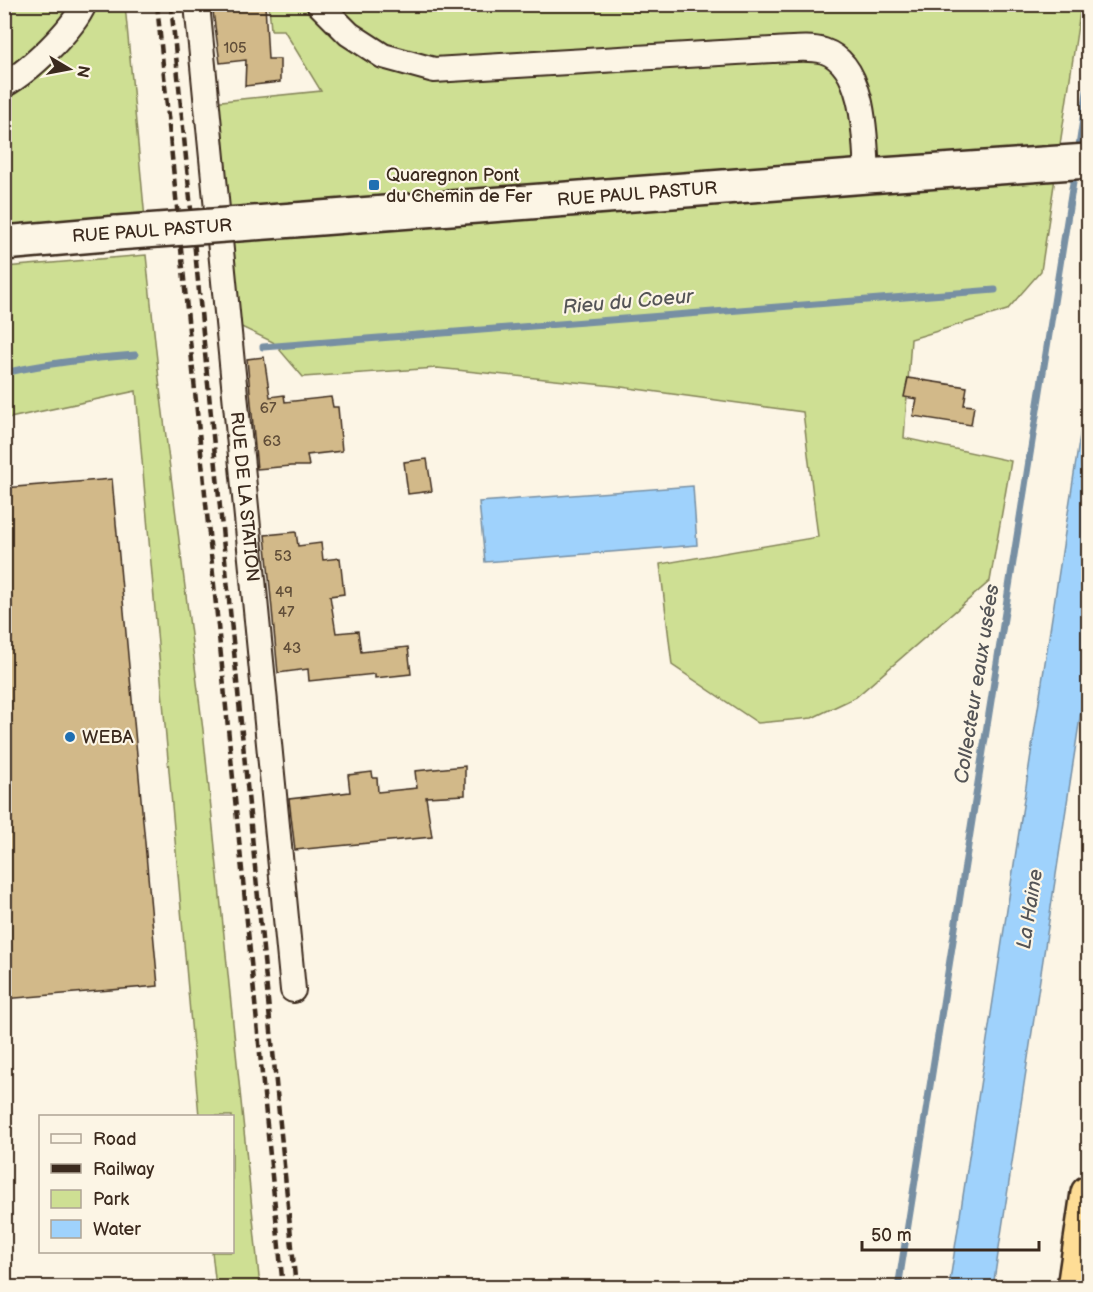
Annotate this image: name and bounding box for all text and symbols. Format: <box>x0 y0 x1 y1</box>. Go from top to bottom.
north arrow <box>39 39 99 99</box>
house number: 105 <box>223 39 247 58</box>
text: N <box>72 64 93 79</box>
place label: Quaregnon Pont du Chemin de Fer <box>386 165 532 207</box>
street label: RUE PAUL PASTUR <box>556 177 718 210</box>
marker: Quaregnon Pont du Chemin de Fer <box>367 178 381 192</box>
street label: RUE PAUL PASTUR <box>71 215 233 247</box>
water label: Rieu du Coeur <box>562 284 696 320</box>
house number: 67 <box>260 399 277 418</box>
street label: RUE DE LA STATION <box>226 411 264 583</box>
house number: 63 <box>263 432 281 451</box>
house number: 53 <box>274 547 292 566</box>
water label: Collecteur eaux usées <box>949 582 1005 786</box>
house number: 49 <box>275 583 293 602</box>
house number: 47 <box>278 603 295 622</box>
house number: 43 <box>283 639 301 658</box>
place label: WEBA <box>82 727 134 748</box>
marker: WEBA <box>63 730 77 744</box>
water label: La Haine <box>1012 867 1048 951</box>
legend <box>39 1115 234 1253</box>
text: Road <box>93 1129 137 1150</box>
text: Railway <box>93 1159 155 1180</box>
text: Park <box>93 1189 129 1210</box>
scale bar <box>862 1214 1039 1252</box>
text: Water <box>93 1219 141 1240</box>
text: 50 m <box>871 1225 912 1246</box>

